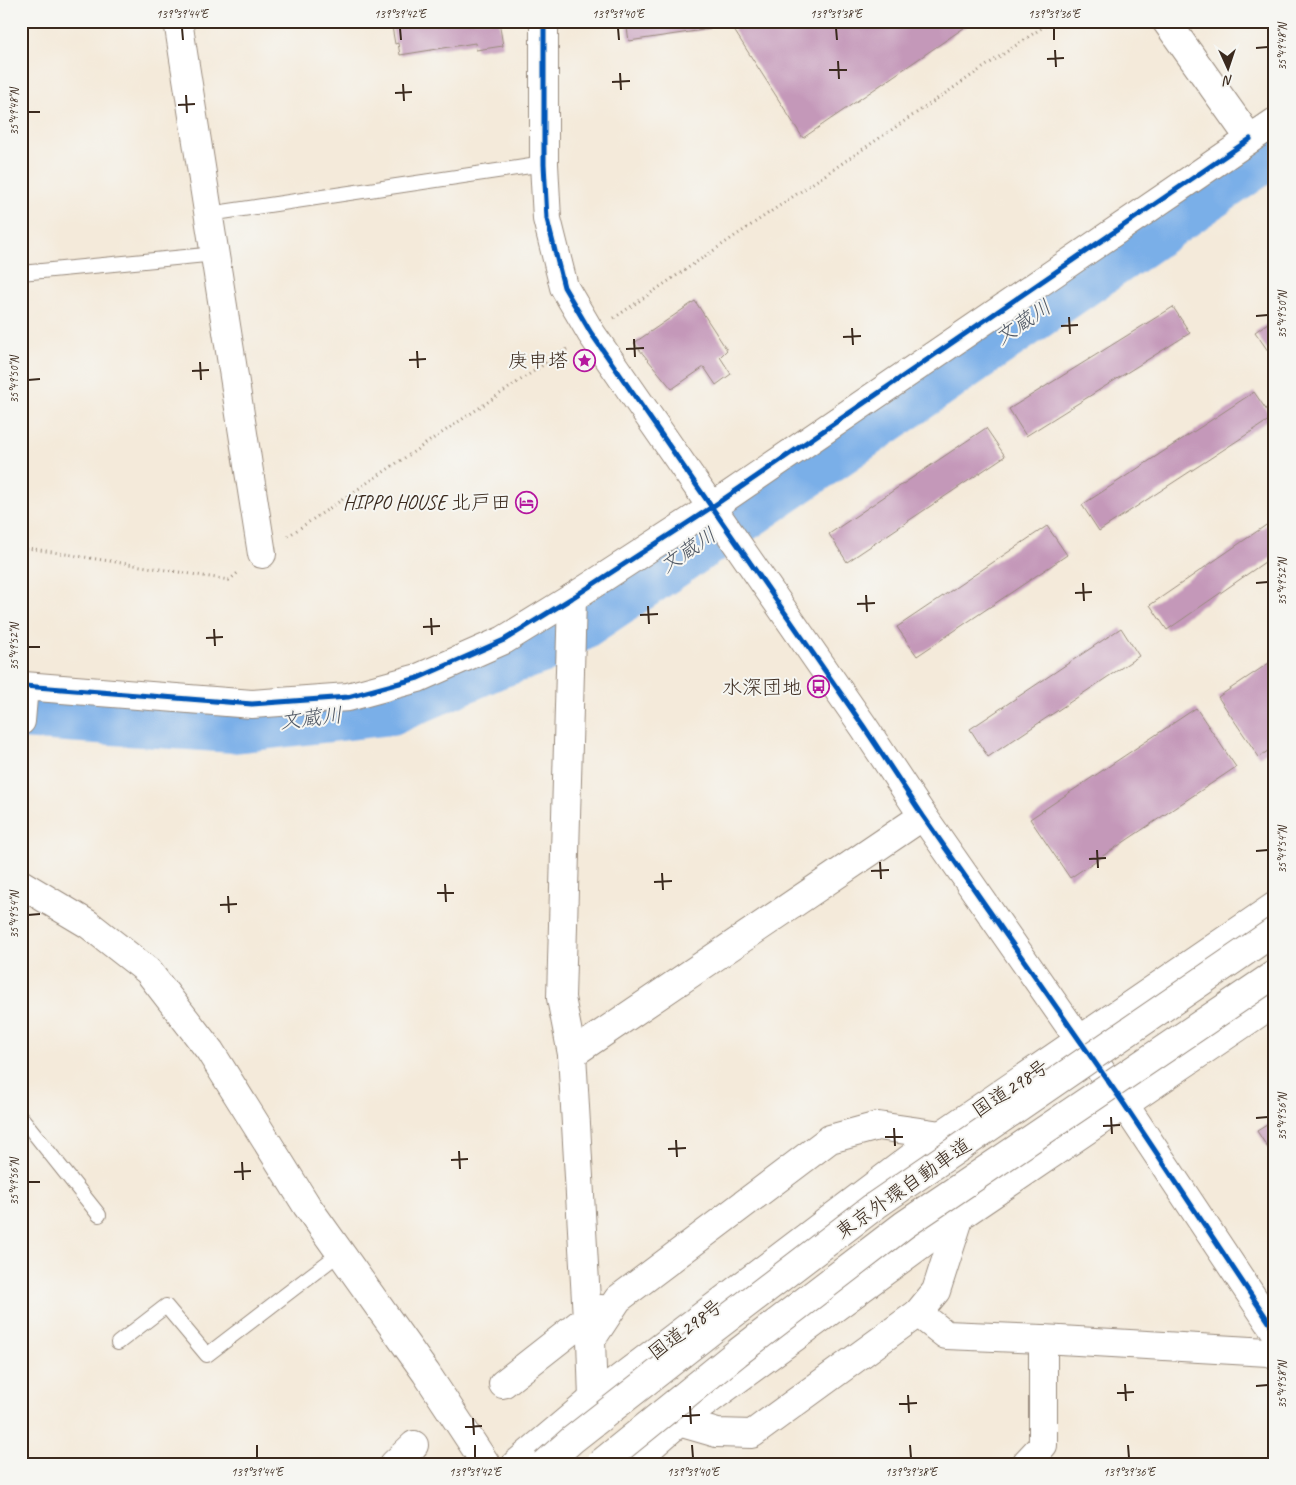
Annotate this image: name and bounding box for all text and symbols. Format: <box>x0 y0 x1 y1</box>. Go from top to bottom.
text: 139°39'44"E <box>156 6 210 22</box>
text: 139°39'42"E <box>374 6 428 22</box>
text: 139°39'40"E <box>592 6 646 22</box>
text: 139°39'38"E <box>810 6 864 22</box>
text: 139°39'36"E <box>1028 6 1082 22</box>
text: 35°49'48"N <box>1274 22 1290 71</box>
north arrow <box>1204 42 1254 92</box>
text: N <box>1222 72 1233 89</box>
text: 35°49'48"N <box>6 87 22 136</box>
text: 35°49'50"N <box>1274 290 1290 339</box>
water label: 文蔵川 <box>990 294 1056 350</box>
place label: 庚申塔 <box>508 348 568 373</box>
place icon: 庚申塔 <box>572 348 596 372</box>
text: 35°49'50"N <box>6 355 22 404</box>
place label: HIPPO HOUSE 北戸田 <box>343 490 511 515</box>
hotel icon: HIPPO HOUSE 北戸田 <box>515 490 539 514</box>
water label: 文蔵川 <box>655 522 721 578</box>
text: 35°49'52"N <box>1274 557 1290 606</box>
text: 35°49'52"N <box>6 622 22 671</box>
place label: 水深団地 <box>722 675 802 700</box>
bus stop icon: 水深団地 <box>806 675 830 699</box>
water label: 文蔵川 <box>278 702 344 734</box>
text: 35°49'54"N <box>1274 825 1290 874</box>
text: 35°49'54"N <box>6 890 22 939</box>
street label: 国道298号 <box>967 1054 1053 1123</box>
text: 35°49'56"N <box>1274 1092 1290 1141</box>
street label: 東京外環自動車道 <box>831 1132 976 1245</box>
text: 35°49'56"N <box>6 1157 22 1206</box>
street label: 国道298号 <box>643 1293 728 1366</box>
text: 35°49'58"N <box>1274 1360 1290 1409</box>
text: 139°39'44"E <box>231 1464 285 1480</box>
text: 139°39'42"E <box>449 1464 503 1480</box>
text: 139°39'40"E <box>667 1464 721 1480</box>
text: 139°39'38"E <box>885 1464 939 1480</box>
text: 139°39'36"E <box>1103 1464 1157 1480</box>

